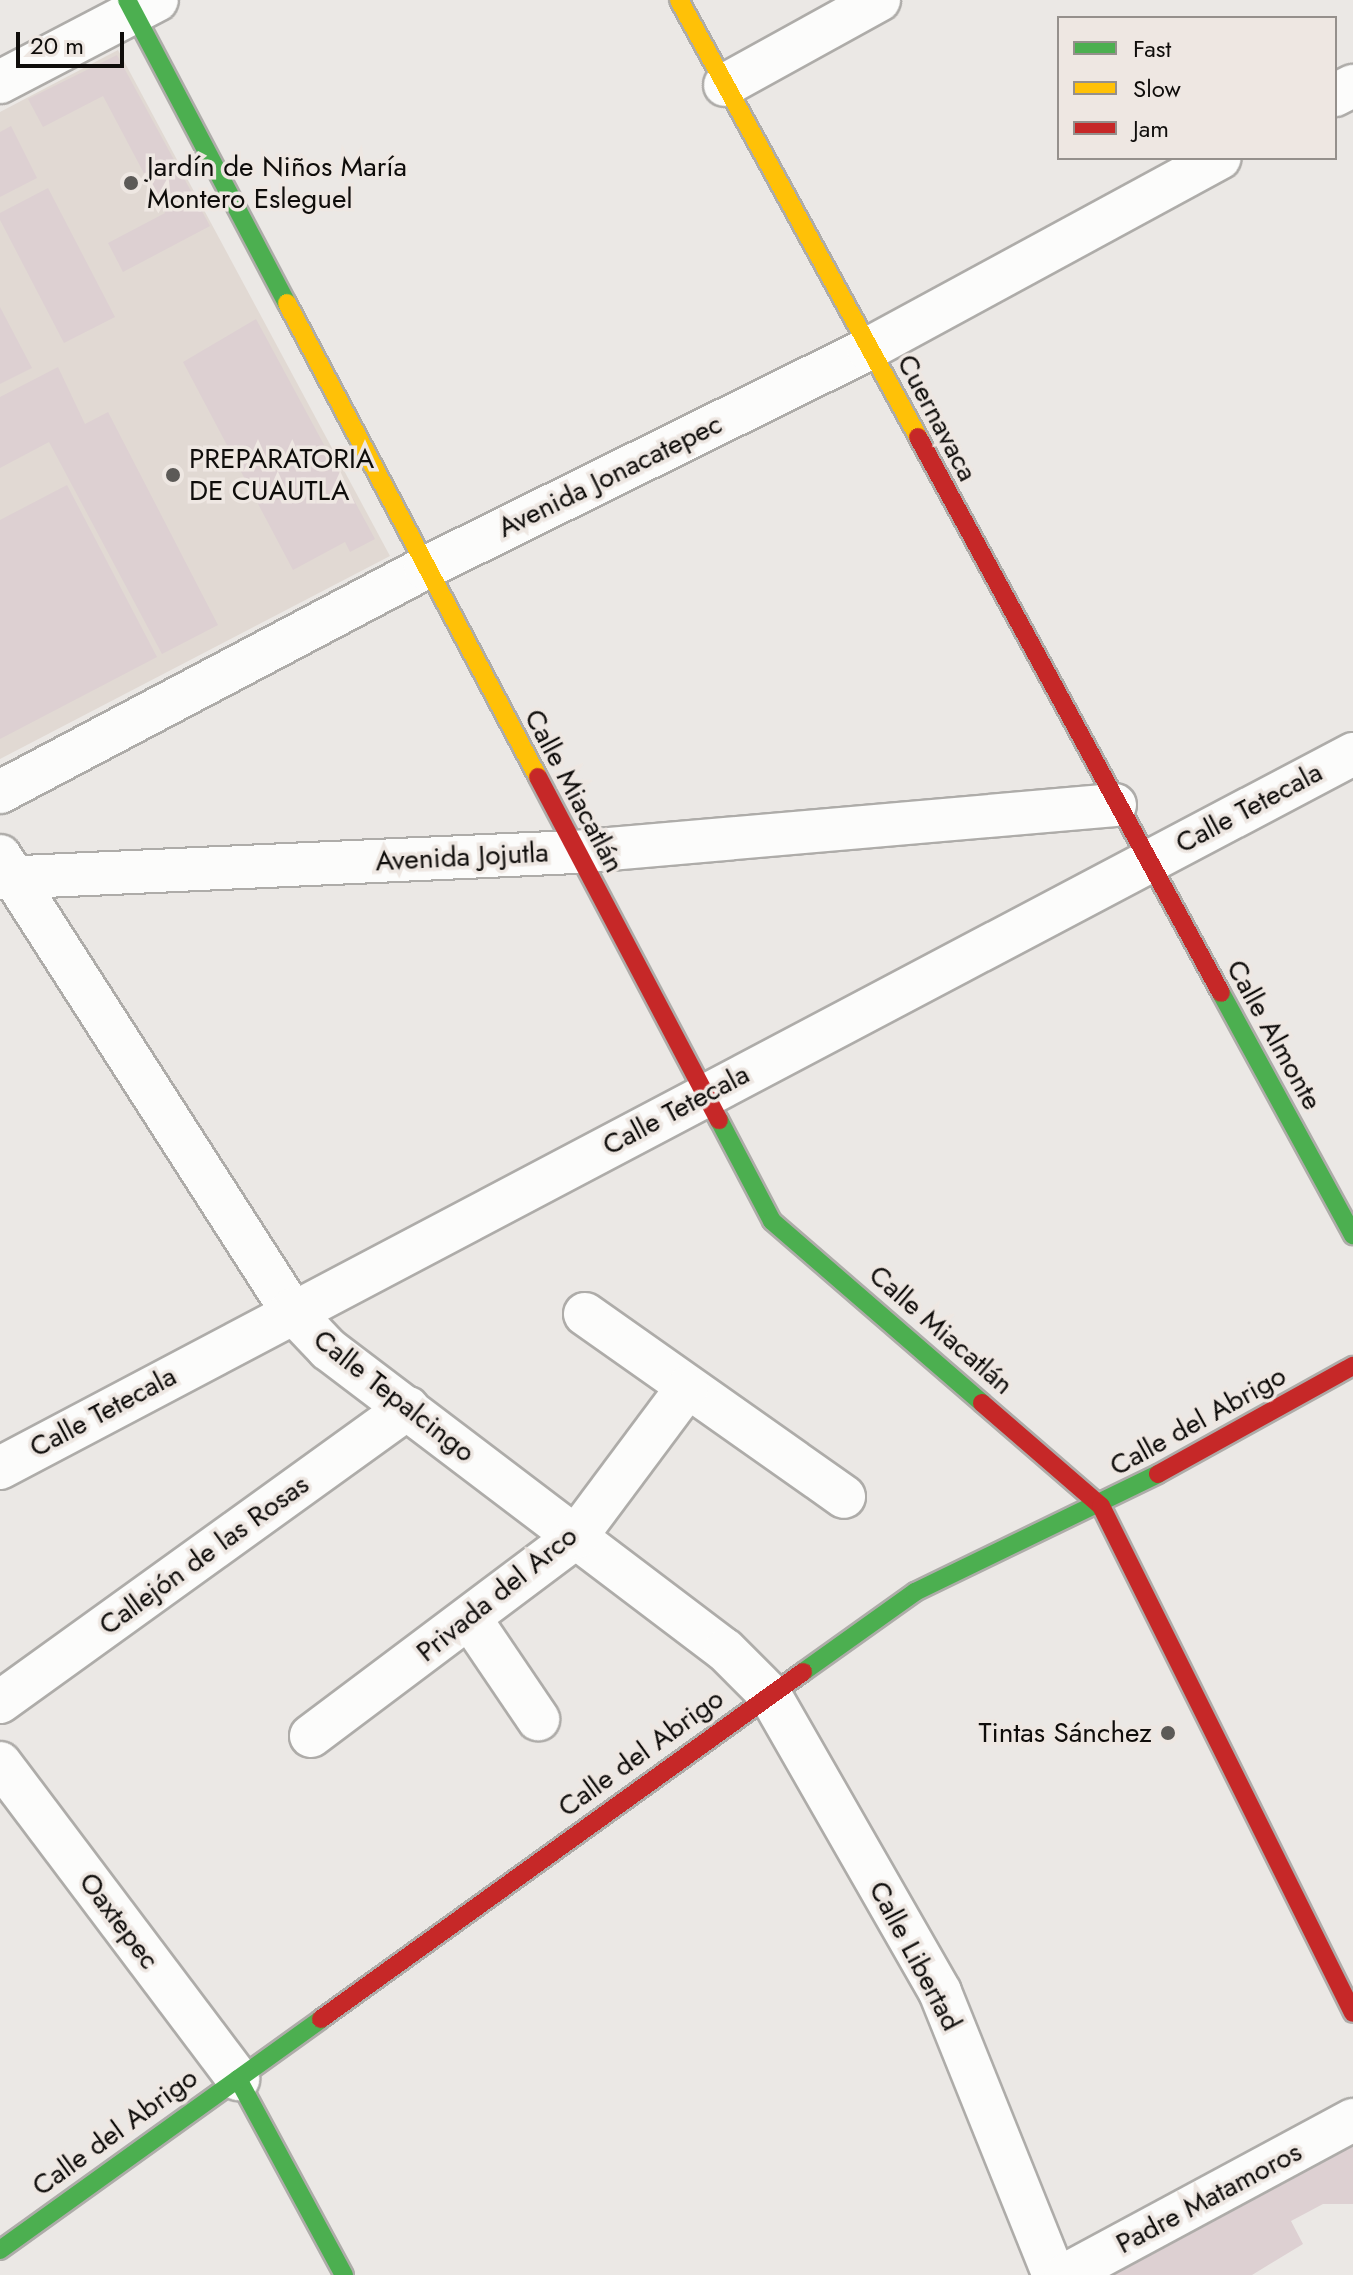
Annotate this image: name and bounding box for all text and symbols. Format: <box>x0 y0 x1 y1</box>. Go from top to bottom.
scale bar <box>20 16 128 66</box>
legend <box>1057 16 1337 160</box>
text: 20 m <box>30 28 84 63</box>
text: Fast <box>1133 31 1171 66</box>
text: Slow <box>1133 71 1181 106</box>
text: Jam <box>1133 111 1169 146</box>
place label: Jardín de Niños María Montero Esleguel <box>147 150 407 216</box>
marker: Jardín de Niños María Montero Esleguel <box>122 174 140 192</box>
street label: Cuernavaca <box>890 349 984 487</box>
street label: Avenida Jonacatepec <box>492 407 728 545</box>
place label: PREPARATORIA DE CUAUTLA <box>189 442 374 508</box>
marker: PREPARATORIA DE CUAUTLA <box>164 466 182 484</box>
street label: Calle Miacatlán <box>517 704 631 878</box>
street label: Calle Tetecala <box>1170 755 1328 861</box>
street label: Avenida Jojutla <box>374 836 550 878</box>
street label: Calle Almonte <box>1219 954 1329 1116</box>
street label: Calle Tetecala <box>597 1057 755 1163</box>
street label: Calle Miacatlán <box>862 1258 1020 1402</box>
street label: Calle Tepalcingo <box>307 1323 481 1469</box>
street label: Calle Tetecala <box>24 1359 182 1465</box>
street label: Calle del Abrigo <box>1104 1359 1292 1483</box>
street label: Callejón de las Rosas <box>93 1468 315 1642</box>
street label: Privada del Arco <box>410 1519 584 1669</box>
street label: Calle del Abrigo <box>552 1682 730 1824</box>
place label: Tintas Sánchez <box>979 1716 1152 1750</box>
marker: Tintas Sánchez <box>1159 1724 1177 1742</box>
street label: Oaxtepec <box>72 1866 166 1976</box>
street label: Calle Libertad <box>862 1876 968 2036</box>
street label: Calle del Abrigo <box>26 2061 204 2203</box>
street label: Padre Matamoros <box>1111 2135 1307 2261</box>

